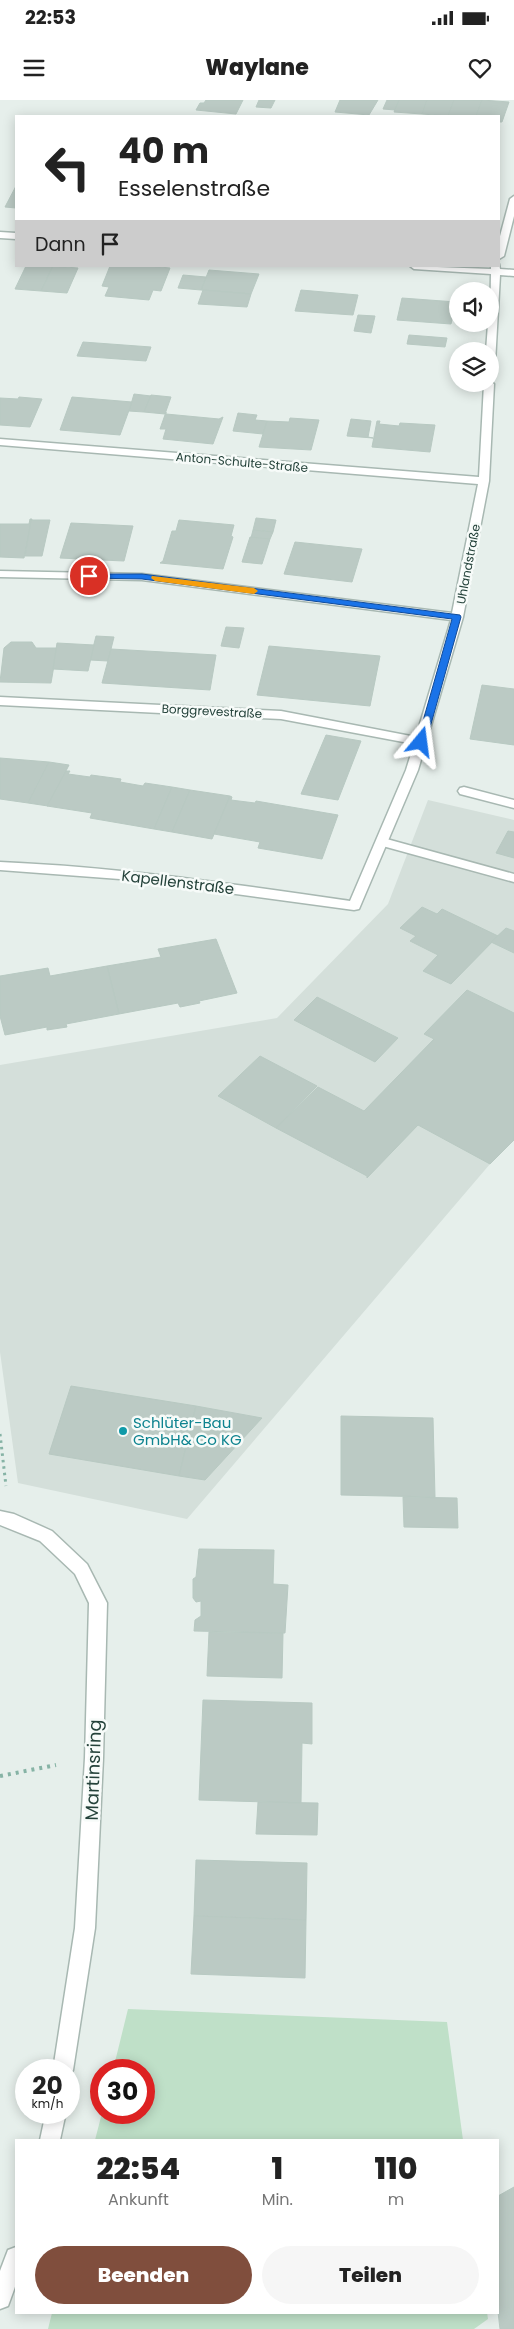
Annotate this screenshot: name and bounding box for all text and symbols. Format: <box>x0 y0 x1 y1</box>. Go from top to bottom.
text: 22:53 <box>25 4 76 31</box>
text: Waylane <box>205 52 309 83</box>
icon: menu <box>20 54 48 82</box>
icon: heart <box>466 54 494 82</box>
text: 40 m <box>118 126 209 175</box>
icon: left <box>35 135 100 200</box>
text: Esselenstraße <box>118 173 270 204</box>
icon: arrive <box>96 230 124 258</box>
text: Dann <box>35 231 86 258</box>
map controls <box>449 282 499 392</box>
button: sound <box>449 282 499 332</box>
button: layers <box>449 342 499 392</box>
street label: Anton-Schulte-Straße <box>175 448 309 476</box>
street label: Uhlandstraße <box>452 522 484 606</box>
pin <box>68 555 110 597</box>
icon: arrive <box>75 562 103 590</box>
street label: Borggrevestraße <box>161 700 263 722</box>
position arrow <box>394 715 446 767</box>
street label: Kapellenstraße <box>120 865 236 899</box>
place label: Schlüter-Bau GmbH& Co KG <box>133 1412 242 1450</box>
marker: Schlüter-Bau GmbH& Co KG <box>117 1425 129 1437</box>
street label: Martinsring <box>79 1719 107 1821</box>
speed limit sign: 30 <box>90 2059 155 2124</box>
text: 20 <box>32 2068 63 2103</box>
text: km/h <box>32 2095 63 2112</box>
text: 22:54 <box>97 2147 180 2190</box>
text: 1 <box>272 2147 283 2190</box>
text: 110 <box>375 2147 417 2190</box>
text: Ankunft <box>108 2188 169 2211</box>
text: Min. <box>262 2188 293 2211</box>
text: m <box>388 2188 404 2211</box>
button: Beenden <box>35 2246 252 2304</box>
button: Teilen <box>262 2246 479 2304</box>

